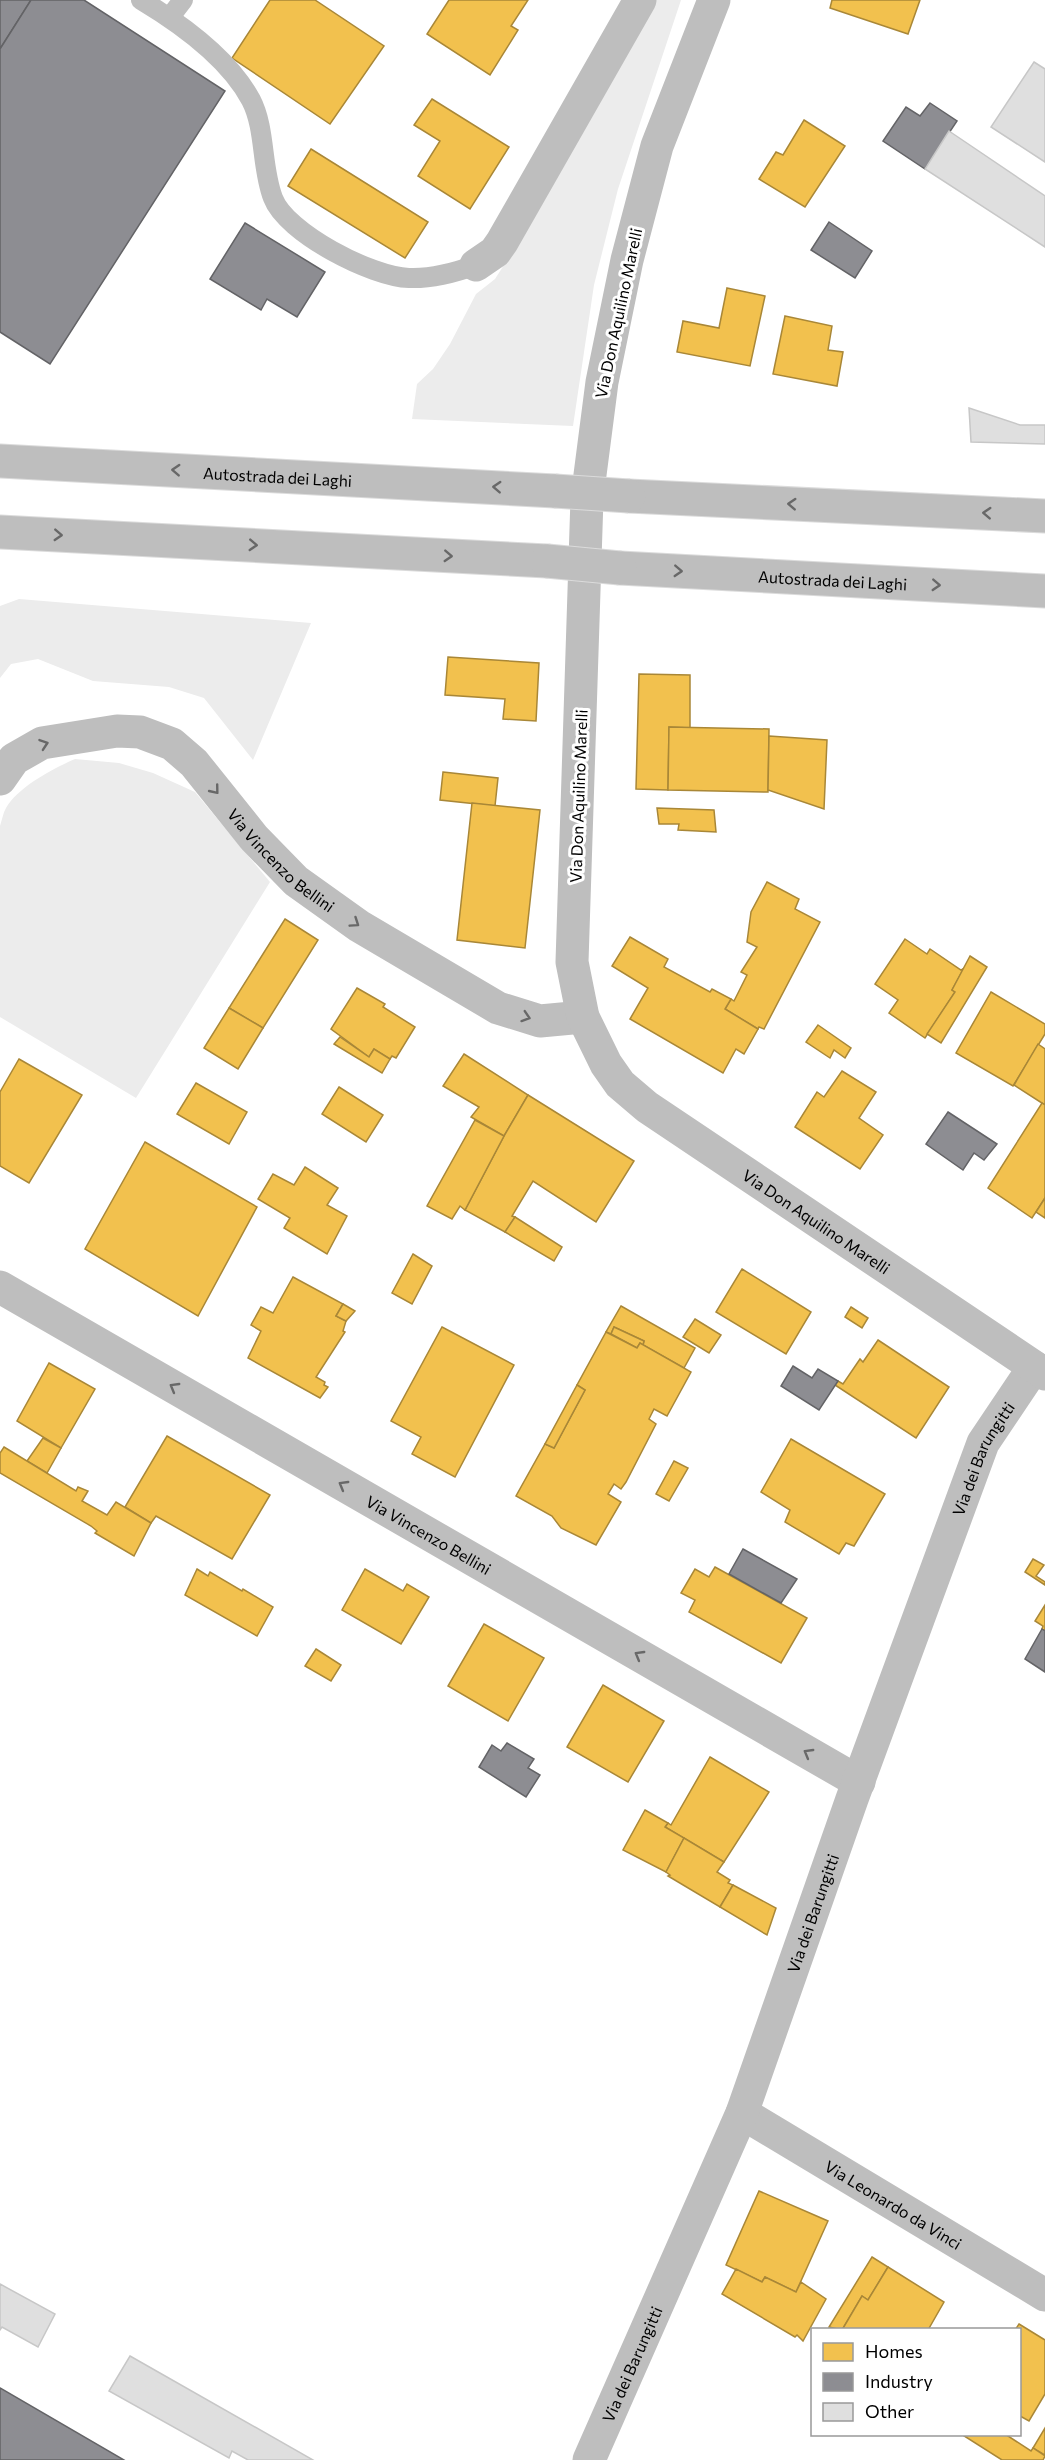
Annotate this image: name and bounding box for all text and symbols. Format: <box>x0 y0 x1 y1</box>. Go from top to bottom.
street label: Via Don Aquilino Marelli <box>591 226 645 400</box>
street label: Autostrada dei Laghi <box>203 462 353 490</box>
one-way arrow <box>172 464 181 477</box>
one-way arrow <box>492 481 501 494</box>
one-way arrow <box>787 497 796 510</box>
one-way arrow <box>982 507 991 520</box>
one-way arrow <box>54 529 63 542</box>
one-way arrow <box>249 539 258 552</box>
one-way arrow <box>443 549 452 562</box>
one-way arrow <box>674 565 683 578</box>
street label: Autostrada dei Laghi <box>758 566 908 593</box>
one-way arrow <box>931 578 940 591</box>
street label: Via Don Aquilino Marelli <box>565 709 591 883</box>
one-way arrow <box>38 738 49 751</box>
one-way arrow <box>208 783 219 794</box>
street label: Via Vincenzo Bellini <box>224 804 339 915</box>
one-way arrow <box>349 916 360 927</box>
one-way arrow <box>520 1010 531 1022</box>
street label: Via Don Aquilino Marelli <box>739 1165 894 1277</box>
one-way arrow <box>170 1383 180 1394</box>
street label: Via dei Barungitti <box>948 1398 1018 1518</box>
one-way arrow <box>338 1480 349 1492</box>
street label: Via Vincenzo Bellini <box>363 1491 495 1578</box>
one-way arrow <box>635 1651 645 1663</box>
one-way arrow <box>804 1748 814 1760</box>
street label: Via dei Barungitti <box>782 1851 842 1975</box>
street label: Via Leonardo da Vinci <box>822 2156 966 2253</box>
street label: Via dei Barungitti <box>598 2303 665 2425</box>
legend <box>811 2328 1021 2436</box>
text: Homes <box>865 2340 923 2362</box>
text: Industry <box>865 2370 933 2392</box>
text: Other <box>865 2400 914 2422</box>

